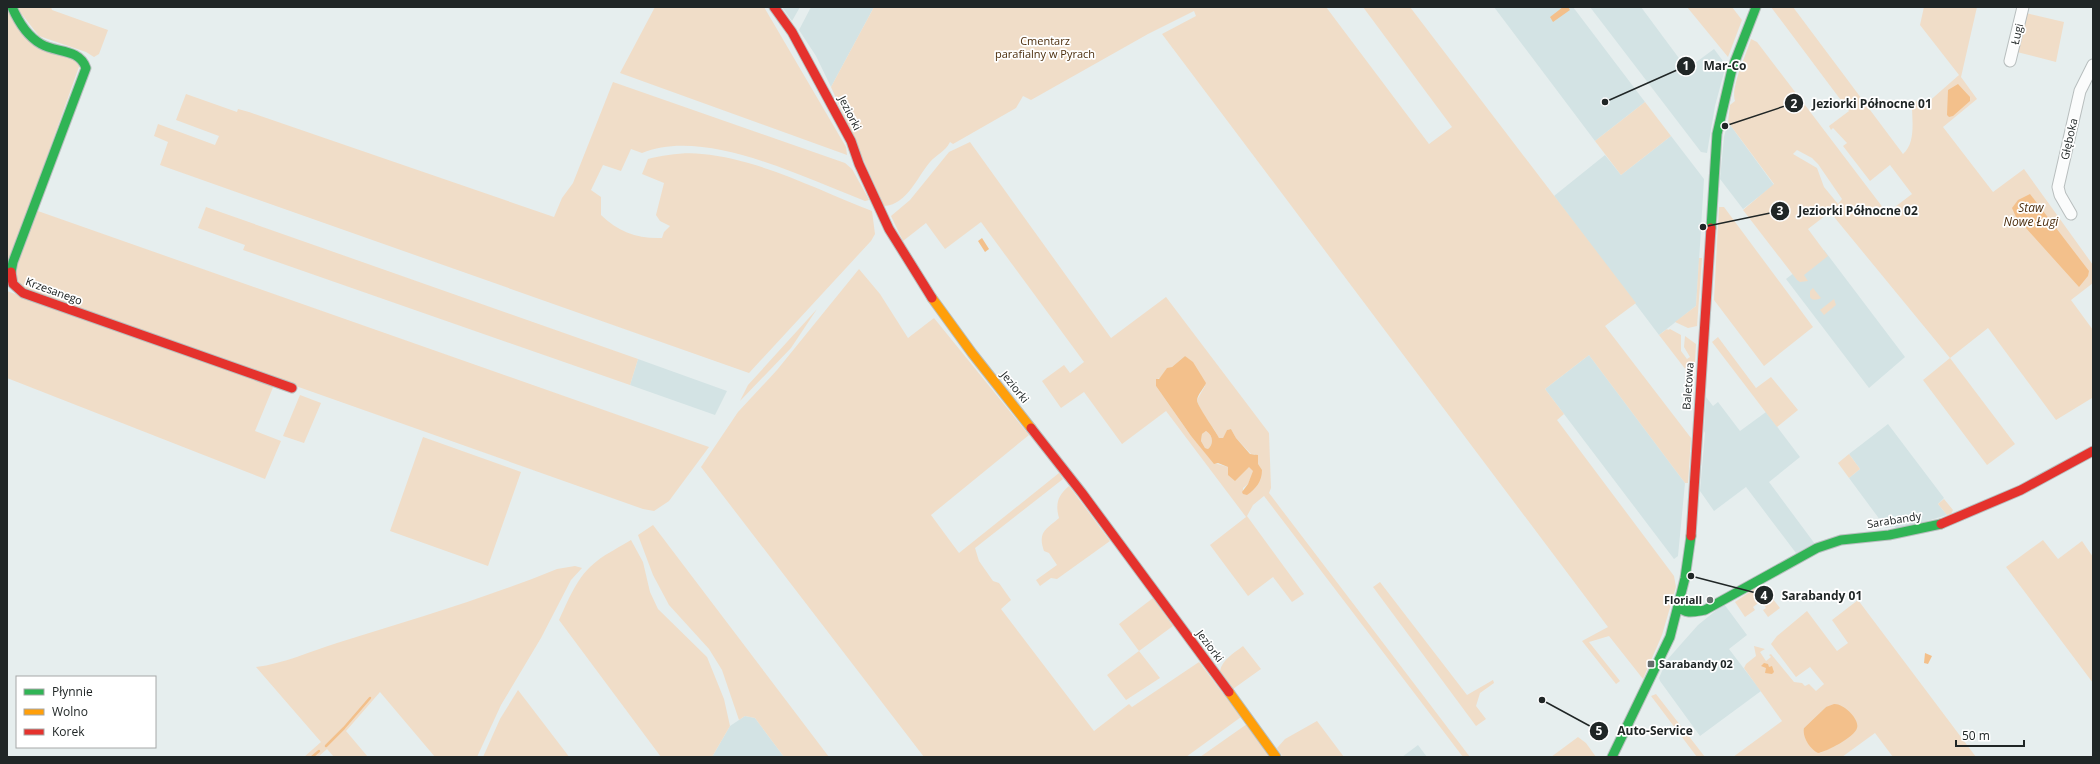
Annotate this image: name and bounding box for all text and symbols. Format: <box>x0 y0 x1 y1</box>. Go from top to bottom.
street label: Ługi <box>2007 22 2026 46</box>
park label: Cmentarz parafialny w Pyrach <box>995 33 1095 61</box>
callout: Mar-Co <box>1676 54 1755 78</box>
text: 1 <box>1683 57 1689 74</box>
text: Mar-Co <box>1704 57 1746 74</box>
callout: Jeziorki Północne 01 <box>1784 91 1940 115</box>
street label: Jeziorki <box>835 92 865 133</box>
text: 2 <box>1791 95 1798 112</box>
text: Jeziorki Północne 01 <box>1811 95 1932 112</box>
street label: Głęboka <box>2056 117 2081 161</box>
callout: Jeziorki Północne 02 <box>1770 199 1926 223</box>
water label: Staw Nowe Ługi <box>2004 199 2059 230</box>
text: 3 <box>1777 202 1784 219</box>
text: Jeziorki Północne 02 <box>1797 202 1918 219</box>
street label: Krzesanego <box>24 273 85 308</box>
street label: Baletowa <box>1678 362 1697 410</box>
street label: Jeziorki <box>997 367 1033 406</box>
street label: Sarabandy <box>1866 508 1923 531</box>
callout: Sarabandy 01 <box>1754 583 1870 607</box>
text: 4 <box>1761 587 1768 604</box>
text: Sarabandy 01 <box>1782 587 1862 604</box>
place label: Floriall <box>1664 592 1702 607</box>
marker: Floriall <box>1705 595 1715 605</box>
street label: Jeziorki <box>1193 626 1227 665</box>
place label: Sarabandy 02 <box>1659 656 1733 671</box>
marker: Sarabandy 02 <box>1646 659 1656 669</box>
legend <box>16 676 156 748</box>
text: Płynnie <box>52 683 93 700</box>
text: Wolno <box>52 703 88 720</box>
callout: Auto-Service <box>1589 719 1701 743</box>
text: 5 <box>1596 722 1603 739</box>
text: Auto-Service <box>1617 722 1693 739</box>
scale bar <box>1956 722 2024 748</box>
text: Korek <box>52 723 85 740</box>
text: 50 m <box>1962 727 1990 744</box>

